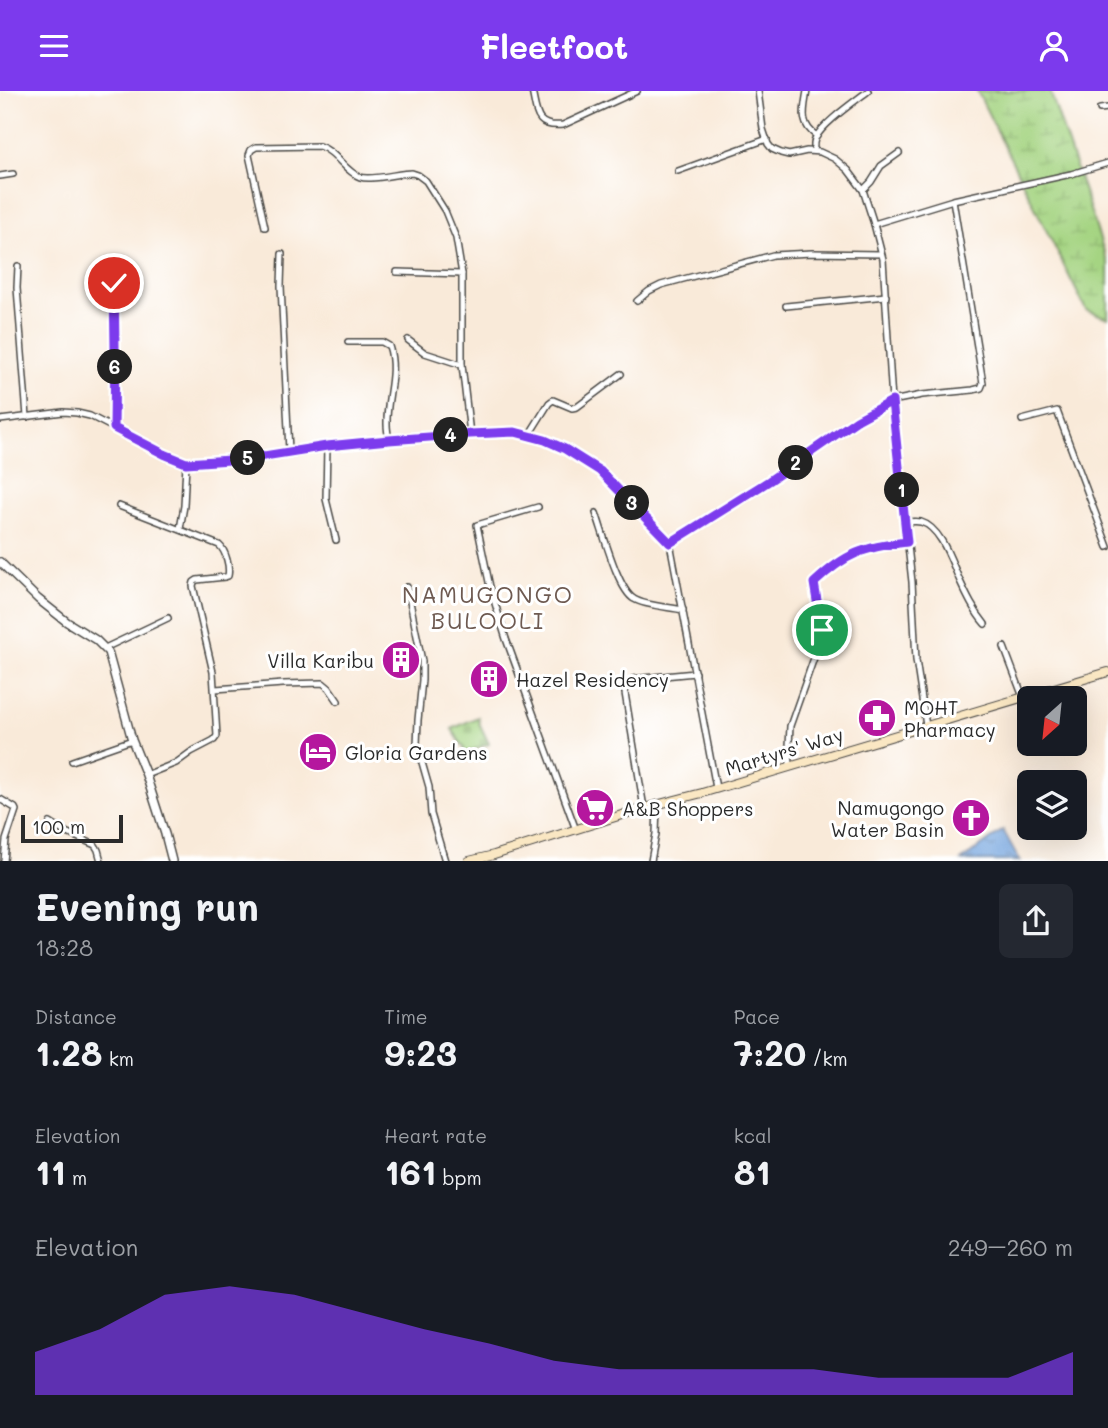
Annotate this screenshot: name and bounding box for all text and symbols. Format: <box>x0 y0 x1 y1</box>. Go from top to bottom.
text: Fleetfoot <box>480 25 628 67</box>
icon: menu <box>35 27 73 65</box>
icon: person <box>1035 27 1073 65</box>
pin <box>84 253 144 313</box>
icon: check <box>95 264 133 302</box>
pin: 6 <box>97 349 132 385</box>
text: 6 <box>109 354 120 379</box>
pin: 4 <box>434 417 468 453</box>
text: 4 <box>444 422 457 447</box>
pin: 5 <box>230 441 266 475</box>
text: 5 <box>242 445 253 470</box>
pin: 2 <box>778 445 814 481</box>
text: 2 <box>790 450 801 475</box>
pin: 1 <box>884 473 920 507</box>
text: 1 <box>897 477 906 502</box>
pin: 3 <box>614 485 650 521</box>
text: 3 <box>626 490 637 515</box>
district label: NAMUGONGO BULOOLI <box>402 579 574 635</box>
pin <box>792 600 852 660</box>
icon: arrive <box>803 611 841 649</box>
building icon: Villa Karibu <box>380 639 422 681</box>
place label: Villa Karibu <box>267 648 374 673</box>
building icon: Hazel Residency <box>468 658 510 700</box>
place label: Hazel Residency <box>516 667 669 692</box>
north arrow <box>1017 686 1087 756</box>
map controls <box>1017 686 1087 840</box>
place label: MOHT Pharmacy <box>904 695 996 742</box>
pharmacy icon: MOHT Pharmacy <box>856 697 898 739</box>
street label: Martyrs' Way <box>722 721 846 781</box>
hotel icon: Gloria Gardens <box>297 731 339 773</box>
place label: Gloria Gardens <box>345 740 487 765</box>
button: layers <box>1017 770 1087 840</box>
supermarket icon: A&B Shoppers <box>574 787 616 829</box>
place label: Namugongo Water Basin <box>831 795 944 842</box>
place label: A&B Shoppers <box>622 796 753 821</box>
church icon: Namugongo Water Basin <box>950 797 992 839</box>
scale bar <box>21 812 122 844</box>
text: 100 m <box>32 814 85 839</box>
text: Evening run <box>35 881 259 931</box>
button: share <box>999 884 1073 958</box>
text: 18:28 <box>35 932 93 962</box>
text: Distance <box>35 1004 117 1029</box>
text: Time <box>384 1004 428 1029</box>
text: Pace <box>734 1004 780 1029</box>
text: 1.28 <box>35 1029 103 1075</box>
text: 9:23 <box>384 1029 457 1075</box>
text: 7:20 <box>734 1029 806 1075</box>
text: km <box>103 1046 134 1071</box>
text: /km <box>806 1046 848 1071</box>
text: Elevation <box>35 1123 120 1148</box>
text: Heart rate <box>384 1123 487 1148</box>
text: kcal <box>734 1123 772 1148</box>
text: 11 <box>35 1148 66 1194</box>
text: 161 <box>384 1148 437 1194</box>
text: 81 <box>734 1148 771 1194</box>
text: m <box>66 1165 87 1190</box>
text: bpm <box>437 1165 482 1190</box>
text: Elevation <box>35 1232 138 1262</box>
text: 249–260 m <box>948 1232 1073 1262</box>

